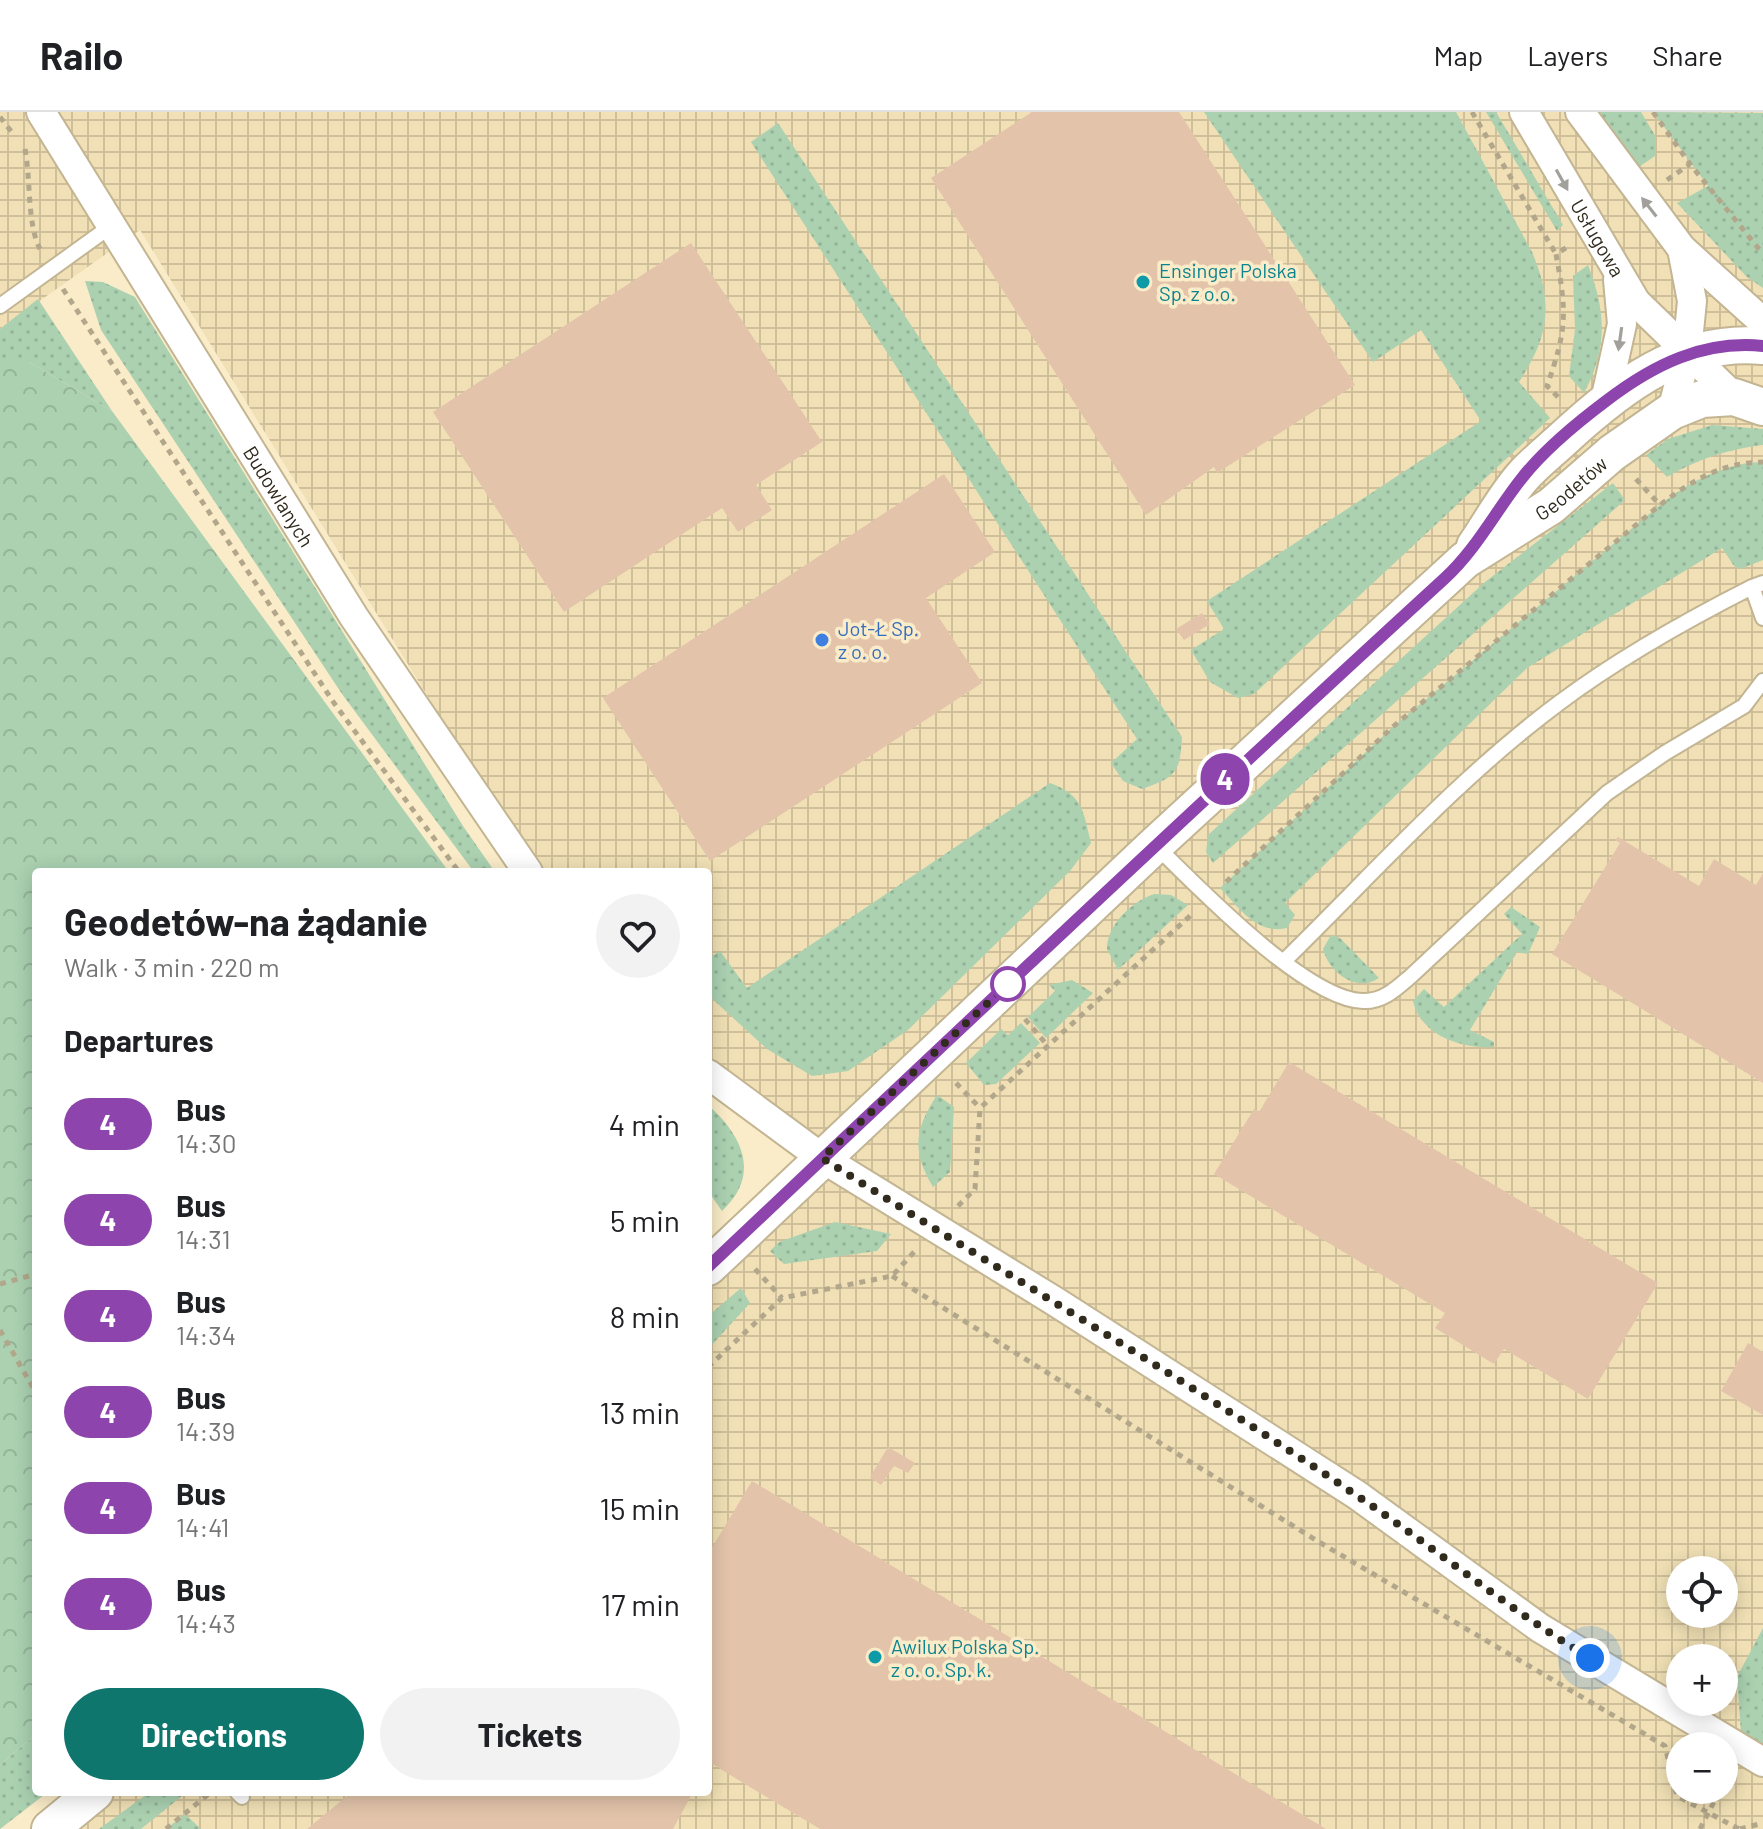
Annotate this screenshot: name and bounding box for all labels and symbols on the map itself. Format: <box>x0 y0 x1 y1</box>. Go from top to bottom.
one-way arrow <box>1555 169 1569 191</box>
street label: Usługowa <box>1566 195 1630 281</box>
one-way arrow <box>1642 197 1658 217</box>
place label: Ensinger Polska Sp. z o.o. <box>1159 258 1297 305</box>
marker: Ensinger Polska Sp. z o.o. <box>1134 273 1152 291</box>
one-way arrow <box>1613 327 1626 352</box>
street label: Budowlanych <box>239 441 319 551</box>
street label: Geodetów <box>1530 451 1612 525</box>
place label: Jot-Ł Sp. z o. o. <box>838 616 919 663</box>
marker: Jot-Ł Sp. z o. o. <box>813 631 831 649</box>
line badge: 4 <box>1199 753 1251 805</box>
unlabelled marker <box>991 967 1025 1001</box>
place label: Awilux Polska Sp. z o. o. Sp. k. <box>891 1634 1039 1681</box>
your location <box>1570 1638 1610 1678</box>
marker: Awilux Polska Sp. z o. o. Sp. k. <box>866 1648 884 1666</box>

